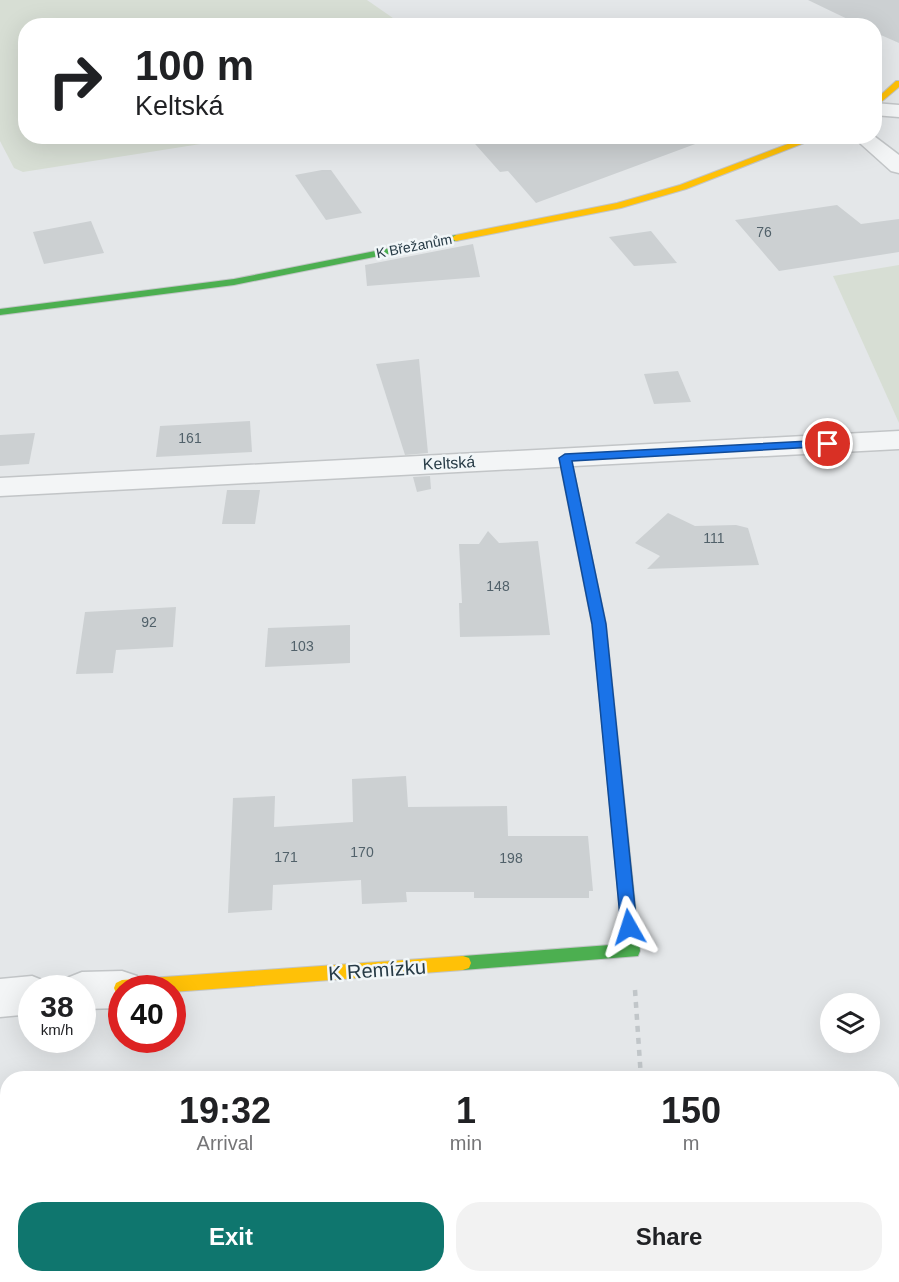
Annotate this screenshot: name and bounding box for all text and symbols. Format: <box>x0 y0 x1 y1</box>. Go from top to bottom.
icon: right <box>36 42 114 120</box>
text: 100 m <box>135 42 254 89</box>
text: Keltská <box>135 91 224 121</box>
house number: 76 <box>756 224 772 240</box>
street label: K Břežanům <box>375 231 453 261</box>
pin <box>802 418 853 469</box>
icon: arrive <box>811 427 844 460</box>
house number: 161 <box>178 430 202 446</box>
street label: Keltská <box>422 453 476 473</box>
house number: 111 <box>703 530 725 546</box>
house number: 148 <box>486 578 510 594</box>
house number: 92 <box>141 614 157 630</box>
house number: 103 <box>290 638 314 654</box>
house number: 170 <box>350 844 374 860</box>
house number: 171 <box>274 849 298 865</box>
house number: 198 <box>499 850 523 866</box>
position arrow <box>597 895 661 959</box>
street label: K Remízku <box>327 956 427 984</box>
speed limit sign: 40 <box>108 975 186 1053</box>
text: 38 <box>40 990 74 1023</box>
map controls <box>820 993 880 1053</box>
button: layers <box>820 993 880 1053</box>
text: km/h <box>41 1021 73 1038</box>
text: 19:32 <box>179 1090 271 1131</box>
text: 1 <box>456 1090 476 1131</box>
text: 150 <box>661 1090 721 1131</box>
text: Arrival <box>197 1132 253 1154</box>
text: min <box>450 1132 482 1154</box>
text: m <box>683 1132 699 1154</box>
button: Exit <box>18 1202 444 1271</box>
button: Share <box>456 1202 882 1271</box>

